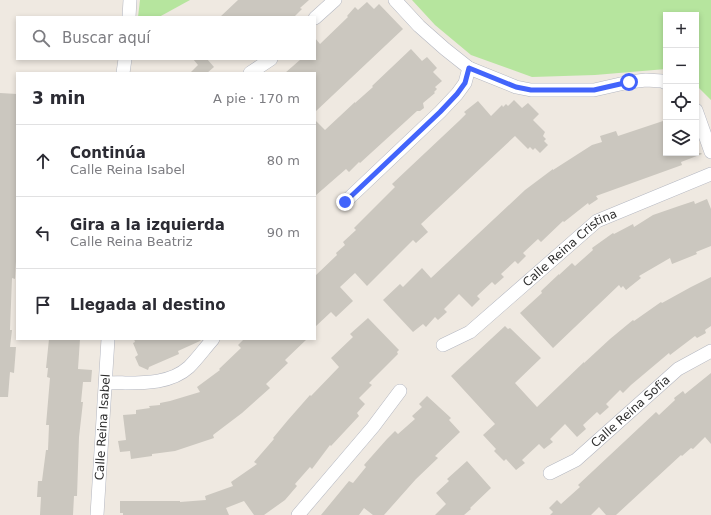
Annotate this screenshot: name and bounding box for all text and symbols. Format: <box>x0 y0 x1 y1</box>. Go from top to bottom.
map controls <box>663 12 699 156</box>
button: + <box>663 12 699 48</box>
search box <box>16 16 316 60</box>
icon: search <box>30 27 52 49</box>
text: Buscar aquí <box>62 29 150 47</box>
button: − <box>663 48 699 84</box>
route start <box>620 73 638 91</box>
button: locate <box>663 84 699 120</box>
text: 3 min <box>32 88 85 108</box>
text: A pie · 170 m <box>213 91 300 106</box>
button: layers <box>663 120 699 156</box>
text: Continúa <box>70 144 146 162</box>
icon: ahead <box>32 150 54 172</box>
text: 80 m <box>267 153 300 168</box>
text: Calle Reina Isabel <box>70 162 185 177</box>
route end <box>336 193 354 211</box>
street label: Calle Reina Cristina <box>520 207 619 290</box>
text: Gira a la izquierda <box>70 216 225 234</box>
icon: left <box>32 222 54 244</box>
text: 90 m <box>267 225 300 240</box>
text: Calle Reina Beatriz <box>70 234 193 249</box>
icon: arrive <box>32 294 54 316</box>
text: Llegada al destino <box>70 296 225 314</box>
street label: Calle Reina Sofia <box>588 373 673 450</box>
street label: Calle Reina Isabel <box>92 374 113 481</box>

